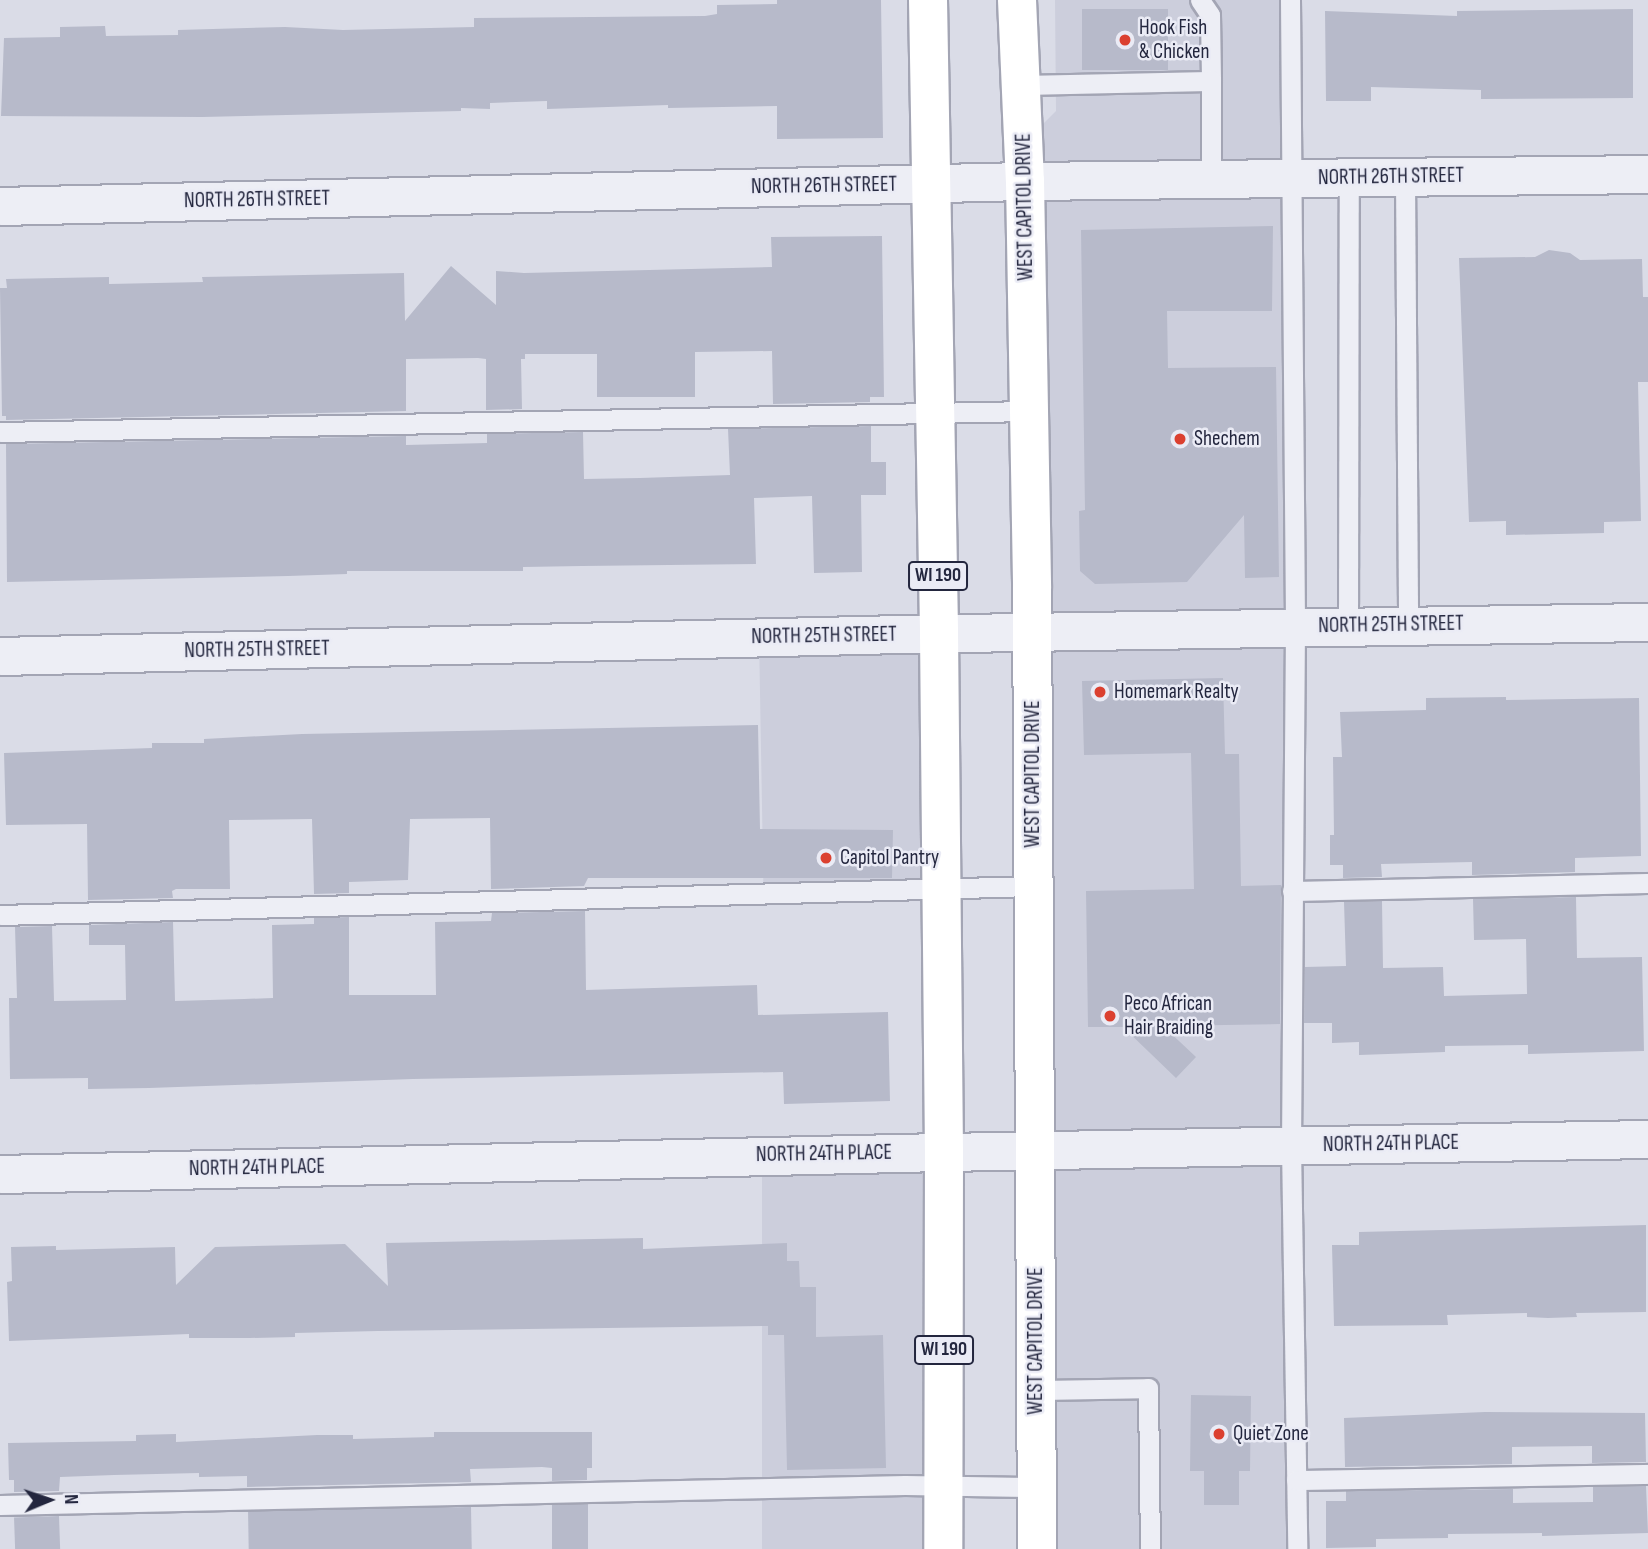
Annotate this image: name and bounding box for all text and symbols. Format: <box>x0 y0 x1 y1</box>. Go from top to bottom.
place label: Hook Fish & Chicken <box>1139 15 1210 65</box>
marker: Hook Fish & Chicken <box>1117 32 1133 48</box>
street label: WEST CAPITOL DRIVE <box>1011 133 1039 281</box>
street label: NORTH 26TH STREET <box>1318 163 1464 191</box>
street label: NORTH 26TH STREET <box>751 172 897 200</box>
street label: NORTH 26TH STREET <box>184 186 330 214</box>
place label: Shechem <box>1194 426 1260 452</box>
marker: Shechem <box>1172 431 1188 447</box>
road number: WI 190 <box>906 561 970 592</box>
street label: NORTH 25TH STREET <box>1318 611 1464 639</box>
street label: NORTH 25TH STREET <box>751 622 897 650</box>
street label: NORTH 25TH STREET <box>184 636 330 664</box>
place label: Homemark Realty <box>1114 679 1239 705</box>
marker: Homemark Realty <box>1092 684 1108 700</box>
street label: WEST CAPITOL DRIVE <box>1020 700 1046 848</box>
place label: Capitol Pantry <box>840 845 939 871</box>
marker: Capitol Pantry <box>818 850 834 866</box>
place label: Peco African Hair Braiding <box>1124 991 1213 1041</box>
marker: Peco African Hair Braiding <box>1102 1008 1118 1024</box>
street label: NORTH 24TH PLACE <box>1323 1130 1459 1158</box>
street label: NORTH 24TH PLACE <box>756 1140 892 1168</box>
street label: NORTH 24TH PLACE <box>189 1154 325 1182</box>
street label: WEST CAPITOL DRIVE <box>1023 1267 1049 1415</box>
road number: WI 190 <box>912 1334 976 1366</box>
place label: Quiet Zone <box>1233 1421 1309 1447</box>
marker: Quiet Zone <box>1211 1426 1227 1442</box>
north arrow <box>14 1465 84 1535</box>
text: N <box>59 1494 82 1505</box>

